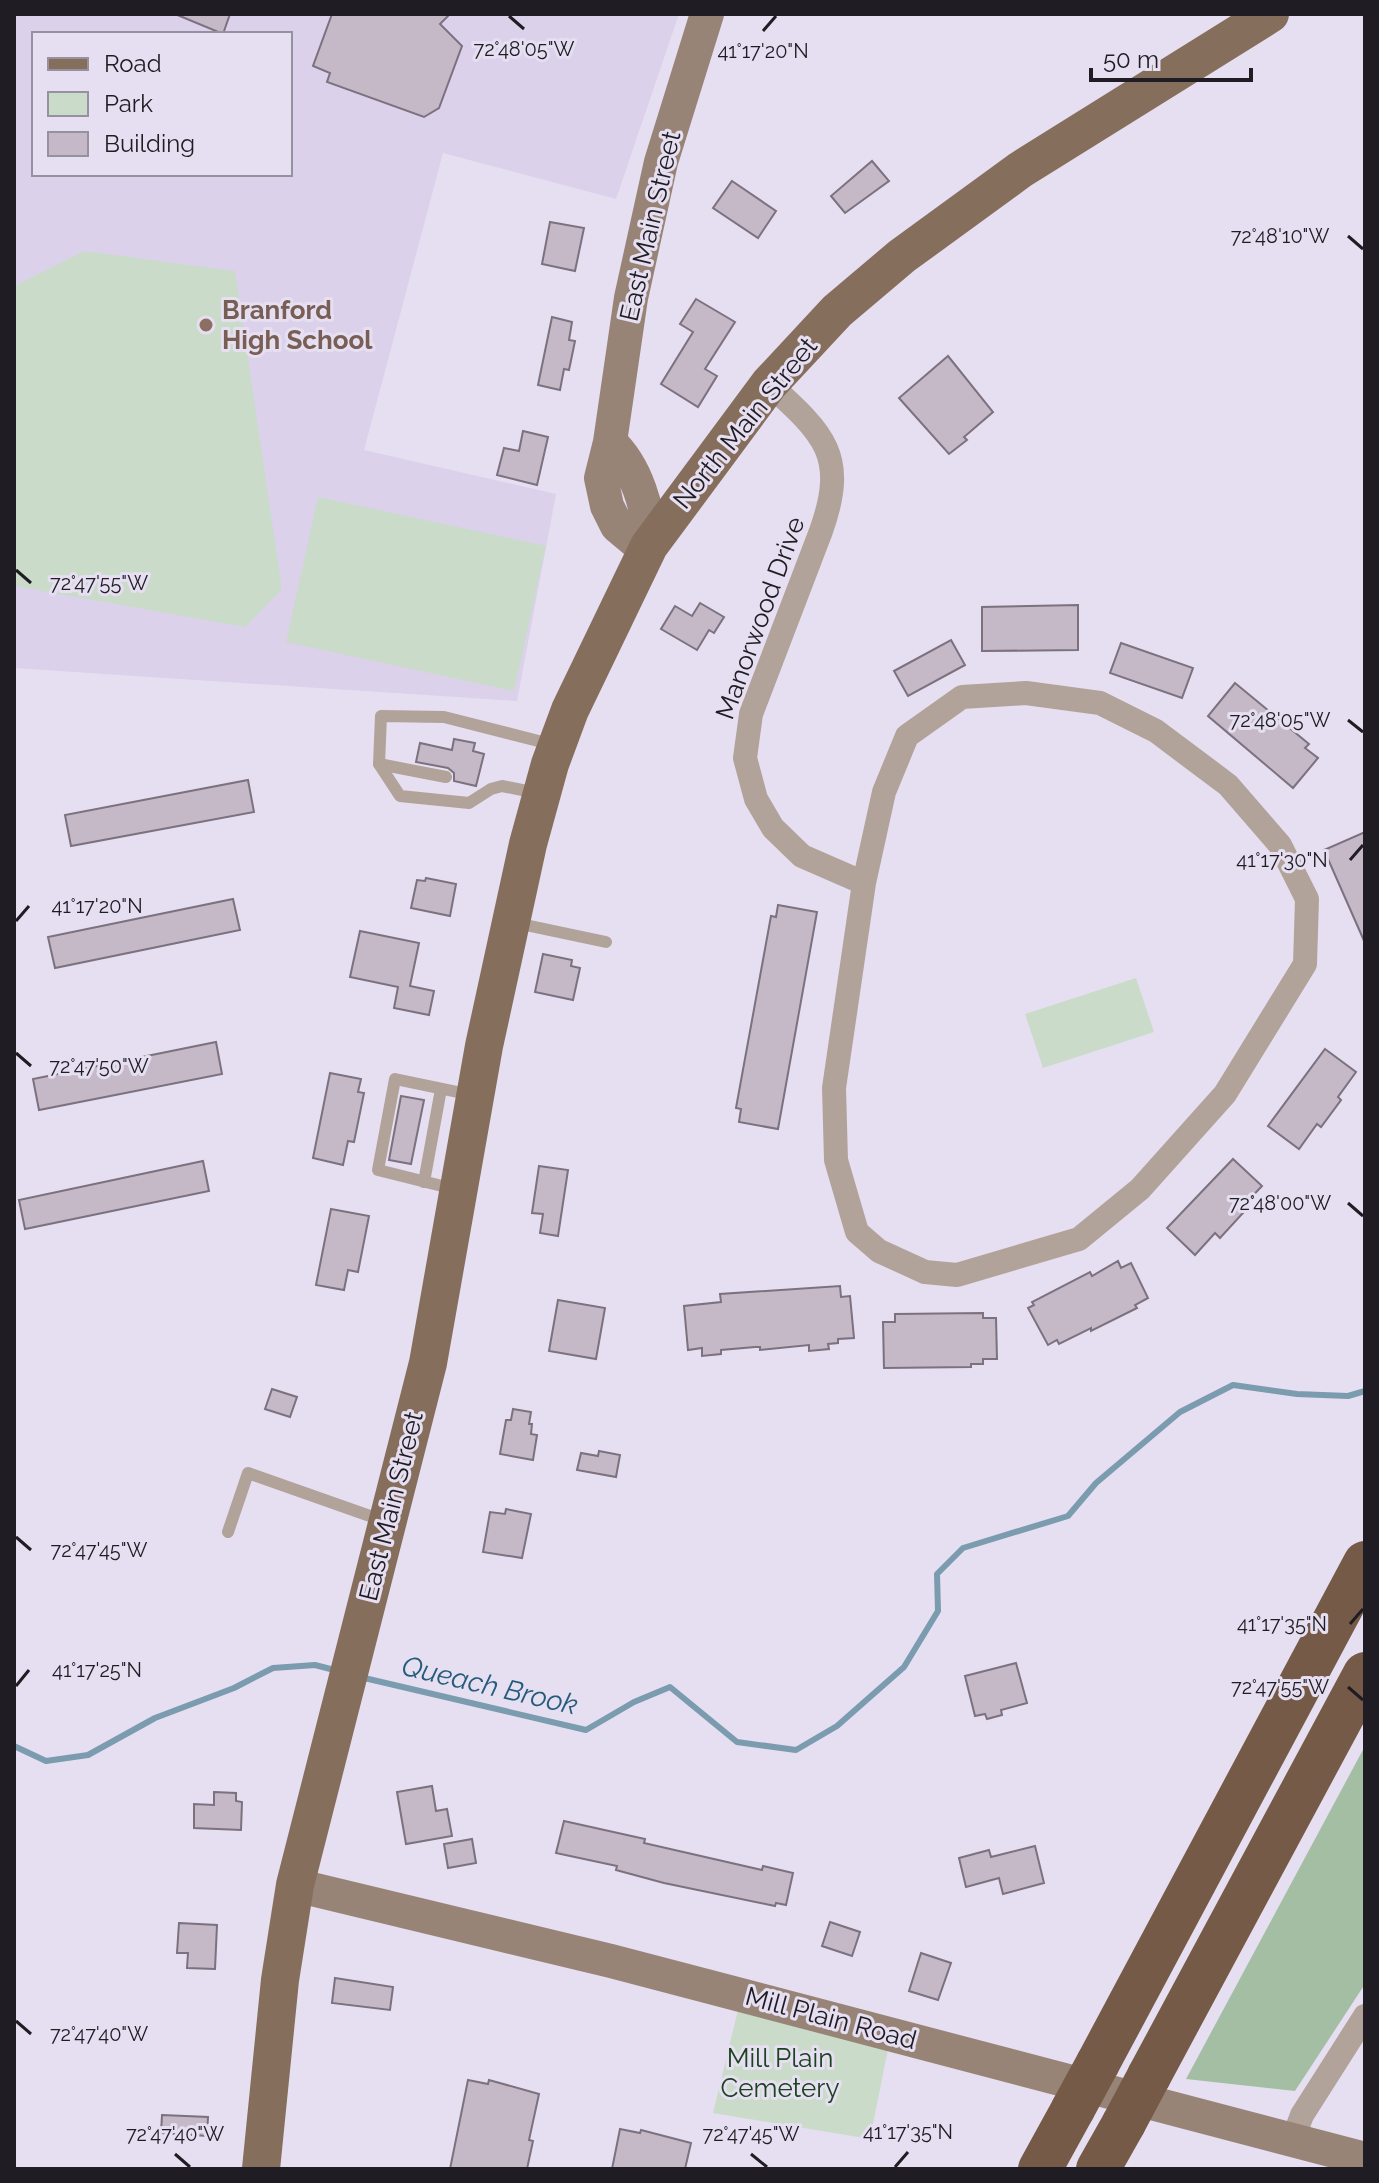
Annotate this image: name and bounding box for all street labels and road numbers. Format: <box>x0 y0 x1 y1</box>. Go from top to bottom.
street label: East Main Street <box>614 128 687 324</box>
street label: North Main Street <box>667 331 823 515</box>
street label: Manorwood Drive <box>709 513 811 723</box>
street label: East Main Street <box>353 1408 429 1604</box>
street label: Mill Plain Road <box>742 1981 920 2055</box>

